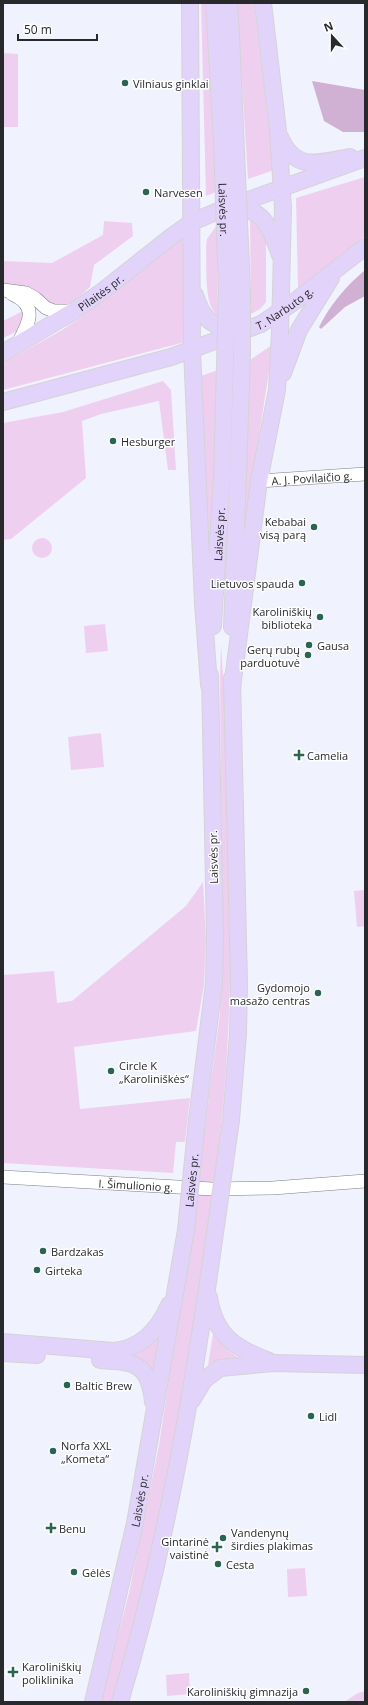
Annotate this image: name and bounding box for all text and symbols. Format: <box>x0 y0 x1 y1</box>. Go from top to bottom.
scale bar <box>18 16 97 42</box>
north arrow <box>312 16 352 56</box>
text: N <box>321 18 335 35</box>
text: 50 m <box>24 21 52 38</box>
place label: Vilniaus ginklai <box>133 76 209 91</box>
marker: Vilniaus ginklai <box>120 78 130 88</box>
street label: Laisvės pr. <box>216 183 233 237</box>
place label: Narvesen <box>154 185 203 200</box>
marker: Narvesen <box>141 187 151 197</box>
street label: Pilaitės pr. <box>74 270 126 314</box>
street label: T. Narbuto g. <box>254 283 316 333</box>
place label: Hesburger <box>121 434 176 449</box>
marker: Hesburger <box>108 436 118 446</box>
street label: A. J. Povilaičio g. <box>271 467 353 488</box>
street label: Laisvės pr. <box>209 507 228 561</box>
place label: Kebabai visą parą <box>260 514 306 542</box>
marker: Kebabai visą parą <box>309 522 319 532</box>
place label: Lietuvos spauda <box>211 576 294 591</box>
marker: Lietuvos spauda <box>297 578 307 588</box>
place label: Karoliniškių biblioteka <box>252 604 312 632</box>
marker: Karoliniškių biblioteka <box>315 612 325 622</box>
place label: Gausa <box>317 638 349 653</box>
marker: Gausa <box>304 640 314 650</box>
place label: Gerų rubų parduotuvė <box>240 642 300 670</box>
marker: Gerų rubų parduotuvė <box>303 650 313 660</box>
place label: Camelia <box>307 748 348 763</box>
marker: Camelia <box>294 750 304 760</box>
street label: Laisvės pr. <box>205 830 221 884</box>
place label: Gydomojo masažo centras <box>230 980 310 1008</box>
marker: Gydomojo masažo centras <box>313 988 323 998</box>
place label: Circle K „Karoliniškės“ <box>119 1058 189 1086</box>
marker: Circle K „Karoliniškės“ <box>106 1066 116 1076</box>
street label: Laisvės pr. <box>181 1153 201 1208</box>
street label: I. Šimulionio g. <box>98 1175 174 1194</box>
place label: Bardzakas <box>51 1244 104 1259</box>
marker: Bardzakas <box>38 1246 48 1256</box>
place label: Girteka <box>45 1263 82 1278</box>
marker: Girteka <box>32 1265 42 1275</box>
place label: Baltic Brew <box>75 1378 133 1393</box>
marker: Baltic Brew <box>62 1380 72 1390</box>
place label: Lidl <box>319 1409 337 1424</box>
marker: Lidl <box>306 1411 316 1421</box>
place label: Norfa XXL „Kometa“ <box>61 1438 112 1466</box>
marker: Norfa XXL „Kometa“ <box>48 1446 58 1456</box>
street label: Laisvės pr. <box>127 1472 151 1528</box>
place label: Benu <box>59 1521 86 1536</box>
marker: Benu <box>46 1523 56 1533</box>
place label: Vandenynų širdies plakimas <box>231 1525 313 1553</box>
marker: Vandenynų širdies plakimas <box>218 1533 228 1543</box>
place label: Gintarinė vaistinė <box>161 1534 209 1562</box>
marker: Gintarinė vaistinė <box>212 1542 222 1552</box>
place label: Cesta <box>226 1557 254 1572</box>
marker: Cesta <box>213 1559 223 1569</box>
place label: Gėlės <box>82 1565 110 1580</box>
marker: Gėlės <box>69 1567 79 1577</box>
place label: Karoliniškių poliklinika <box>22 1659 82 1687</box>
marker: Karoliniškių poliklinika <box>7 1666 19 1678</box>
place label: Karoliniškių gimnazija <box>187 1684 298 1699</box>
marker: Karoliniškių gimnazija <box>301 1686 311 1696</box>

